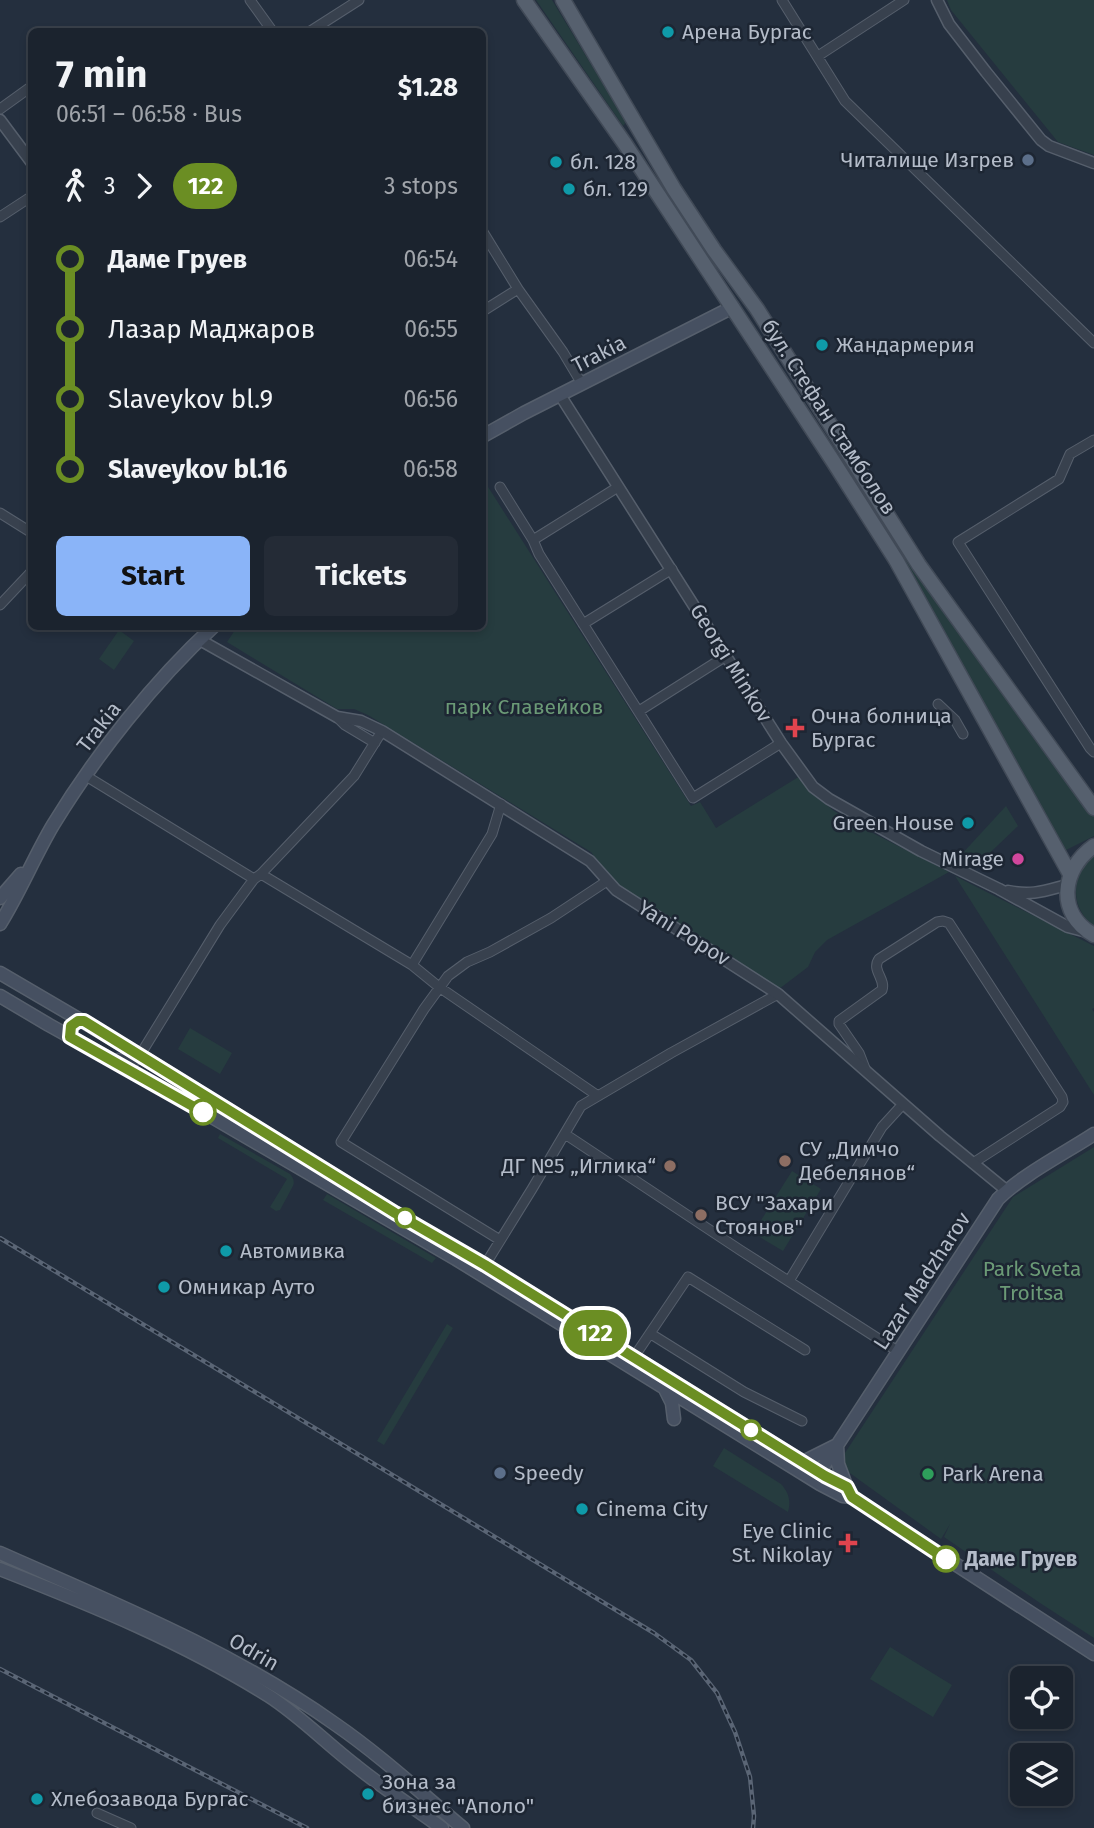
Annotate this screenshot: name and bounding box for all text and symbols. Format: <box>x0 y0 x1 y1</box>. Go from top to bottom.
place label: Арена Бургас <box>682 19 812 45</box>
marker: Арена Бургас <box>660 24 676 40</box>
text: 7 min <box>56 51 148 97</box>
text: $1.28 <box>398 72 458 103</box>
text: 06:51 – 06:58 · Bus <box>56 100 242 128</box>
place label: Читалище Изгрев <box>841 147 1014 173</box>
place label: бл. 128 <box>570 149 636 175</box>
marker: Читалище Изгрев <box>1020 152 1036 168</box>
marker: бл. 128 <box>548 154 564 170</box>
icon: walk <box>56 167 94 205</box>
icon: forward <box>125 167 163 205</box>
text: 3 <box>104 172 115 200</box>
text: 122 <box>187 172 223 200</box>
text: 3 stops <box>384 172 458 200</box>
place label: бл. 129 <box>583 176 648 202</box>
marker: бл. 129 <box>561 181 577 197</box>
text: Даме Груев <box>108 244 247 275</box>
text: 06:54 <box>404 245 458 273</box>
text: Лазар Маджаров <box>108 314 315 345</box>
street label: бул. Стефан Стамболов <box>756 314 902 520</box>
text: 06:55 <box>404 315 458 343</box>
street label: Trakia <box>568 329 630 379</box>
place label: Жандармерия <box>836 332 975 358</box>
marker: Жандармерия <box>814 337 830 353</box>
text: Slaveykov bl.9 <box>108 384 273 415</box>
text: 06:56 <box>404 385 458 413</box>
text: Slaveykov bl.16 <box>108 454 287 485</box>
text: 06:58 <box>403 455 458 483</box>
button: Start <box>56 536 250 616</box>
button: Tickets <box>264 536 458 616</box>
street label: Georgi Minkov <box>684 599 778 728</box>
park label: парк Славейков <box>445 694 603 720</box>
street label: Trakia <box>71 696 127 758</box>
place label: Oчна болница Бургас <box>811 703 952 753</box>
marker: Oчна болница Бургас <box>785 718 805 738</box>
place label: Green House <box>832 810 954 836</box>
marker: Green House <box>960 815 976 831</box>
place label: Mirage <box>941 846 1004 872</box>
marker: Mirage <box>1010 851 1026 867</box>
street label: Yani Popov <box>633 894 736 972</box>
unlabelled marker <box>190 1099 216 1125</box>
place label: СУ „Димчо Дебелянов“ <box>798 1136 915 1186</box>
place label: ДГ №5 „Иглика“ <box>500 1153 656 1179</box>
marker: СУ „Димчо Дебелянов“ <box>777 1153 793 1169</box>
marker: ДГ №5 „Иглика“ <box>662 1158 678 1174</box>
place label: ВСУ "Захари Стоянов" <box>715 1190 833 1240</box>
marker: ВСУ "Захари Стоянов" <box>693 1207 709 1223</box>
street label: Lazar Madzharov <box>868 1207 977 1355</box>
unlabelled marker <box>395 1208 415 1228</box>
place label: Автомивка <box>240 1238 345 1264</box>
marker: Автомивка <box>218 1243 234 1259</box>
park label: Park Sveta Troitsa <box>983 1256 1081 1306</box>
place label: Омникар Ауто <box>178 1274 315 1300</box>
marker: Омникар Ауто <box>156 1279 172 1295</box>
line badge: 122 <box>555 1310 635 1356</box>
text: 122 <box>577 1319 613 1347</box>
unlabelled marker <box>741 1420 761 1440</box>
place label: Speedy <box>514 1460 584 1486</box>
place label: Park Arena <box>942 1461 1044 1487</box>
marker: Speedy <box>492 1465 508 1481</box>
marker: Park Arena <box>920 1466 936 1482</box>
place label: Cinema City <box>596 1496 709 1522</box>
marker: Cinema City <box>574 1501 590 1517</box>
place label: Eye Clinic St. Nikolay <box>732 1518 833 1568</box>
marker: Eye Clinic St. Nikolay <box>838 1533 858 1553</box>
marker: Даме Груев <box>933 1546 959 1572</box>
place label: Даме Груев <box>964 1546 1078 1572</box>
street label: Odrin <box>224 1627 284 1677</box>
map controls <box>1010 1666 1073 1806</box>
button: locate <box>1010 1666 1073 1729</box>
button: layers <box>1010 1743 1073 1806</box>
place label: Зона за бизнес "Aполо" <box>382 1769 534 1819</box>
place label: Хлебозавода Бургас <box>51 1786 249 1812</box>
marker: Зона за бизнес "Aполо" <box>360 1786 376 1802</box>
marker: Хлебозавода Бургас <box>29 1791 45 1807</box>

